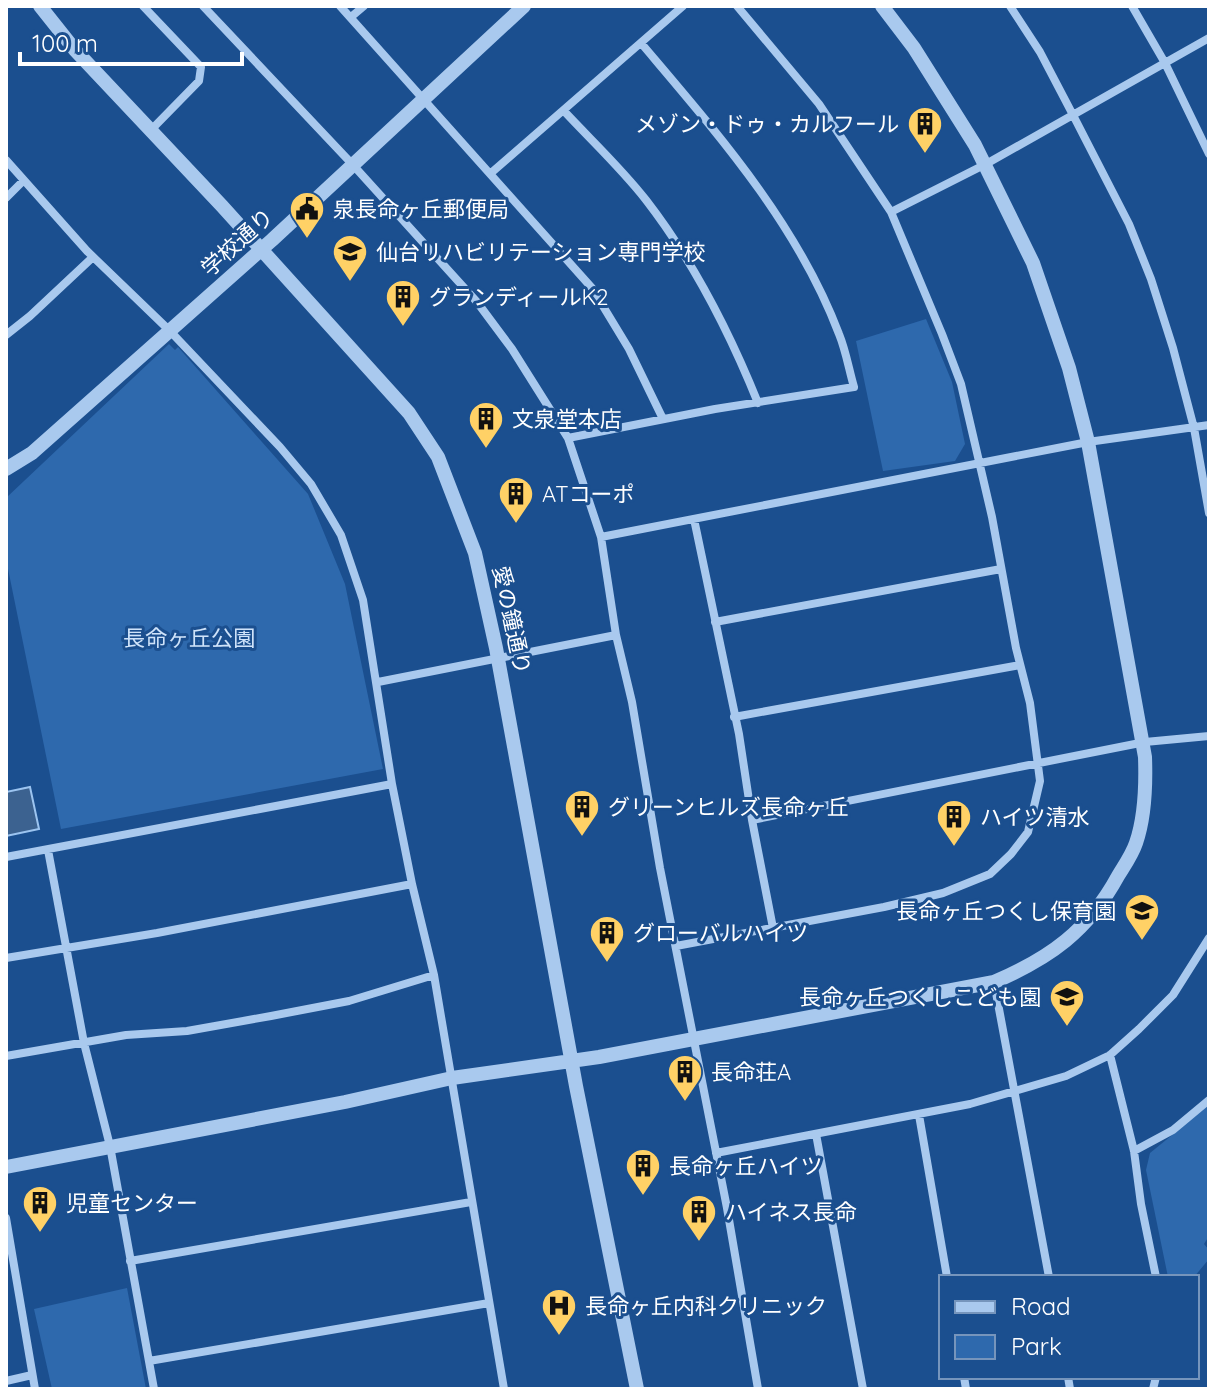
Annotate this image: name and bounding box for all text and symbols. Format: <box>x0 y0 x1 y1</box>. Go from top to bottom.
scale bar <box>20 16 242 66</box>
text: 100 m <box>32 28 98 58</box>
building icon: メゾン・ドゥ・カルフール <box>906 105 944 155</box>
place label: メゾン・ドゥ・カルフール <box>635 110 899 138</box>
public building icon: 泉長命ヶ丘郵便局 <box>288 190 326 240</box>
place label: 泉長命ヶ丘郵便局 <box>333 195 509 223</box>
street label: 学校通り <box>195 202 279 282</box>
school or university icon: 仙台リハビリテーション専門学校 <box>331 233 369 283</box>
place label: 仙台リハビリテーション専門学校 <box>376 238 706 266</box>
building icon: グランディールK2 <box>384 278 422 328</box>
place label: グランディールK2 <box>429 283 609 311</box>
building icon: 文泉堂本店 <box>467 400 505 450</box>
place label: 文泉堂本店 <box>512 405 622 433</box>
building icon: ATコーポ <box>497 475 535 525</box>
place label: ATコーポ <box>542 480 634 508</box>
street label: 愛の鐘通り <box>487 563 537 677</box>
park label: 長命ヶ丘公園 <box>123 624 255 652</box>
building icon: グリーンヒルズ長命ヶ丘 <box>563 788 601 838</box>
place label: グリーンヒルズ長命ヶ丘 <box>608 793 849 821</box>
building icon: ハイツ清水 <box>935 798 973 848</box>
place label: ハイツ清水 <box>980 803 1090 831</box>
school or university icon: 長命ヶ丘つくし保育園 <box>1123 892 1161 942</box>
place label: 長命ヶ丘つくし保育園 <box>896 897 1116 925</box>
building icon: グローバルハイツ <box>588 914 626 964</box>
place label: グローバルハイツ <box>633 919 808 947</box>
school or university icon: 長命ヶ丘つくしこども園 <box>1048 978 1086 1028</box>
place label: 長命ヶ丘つくしこども園 <box>799 983 1041 1011</box>
building icon: 長命荘A <box>666 1053 704 1103</box>
place label: 長命荘A <box>711 1058 791 1086</box>
building icon: 長命ヶ丘ハイツ <box>624 1147 662 1197</box>
place label: 長命ヶ丘ハイツ <box>669 1152 823 1180</box>
building icon: 児童センター <box>21 1184 59 1234</box>
place label: 児童センター <box>66 1189 198 1217</box>
building icon: ハイネス長命 <box>680 1193 718 1243</box>
place label: ハイネス長命 <box>725 1198 857 1226</box>
legend <box>939 1275 1199 1379</box>
hospital icon: 長命ヶ丘内科クリニック <box>540 1287 578 1337</box>
text: Road <box>1011 1291 1071 1321</box>
place label: 長命ヶ丘内科クリニック <box>585 1292 827 1320</box>
text: Park <box>1011 1331 1062 1361</box>

